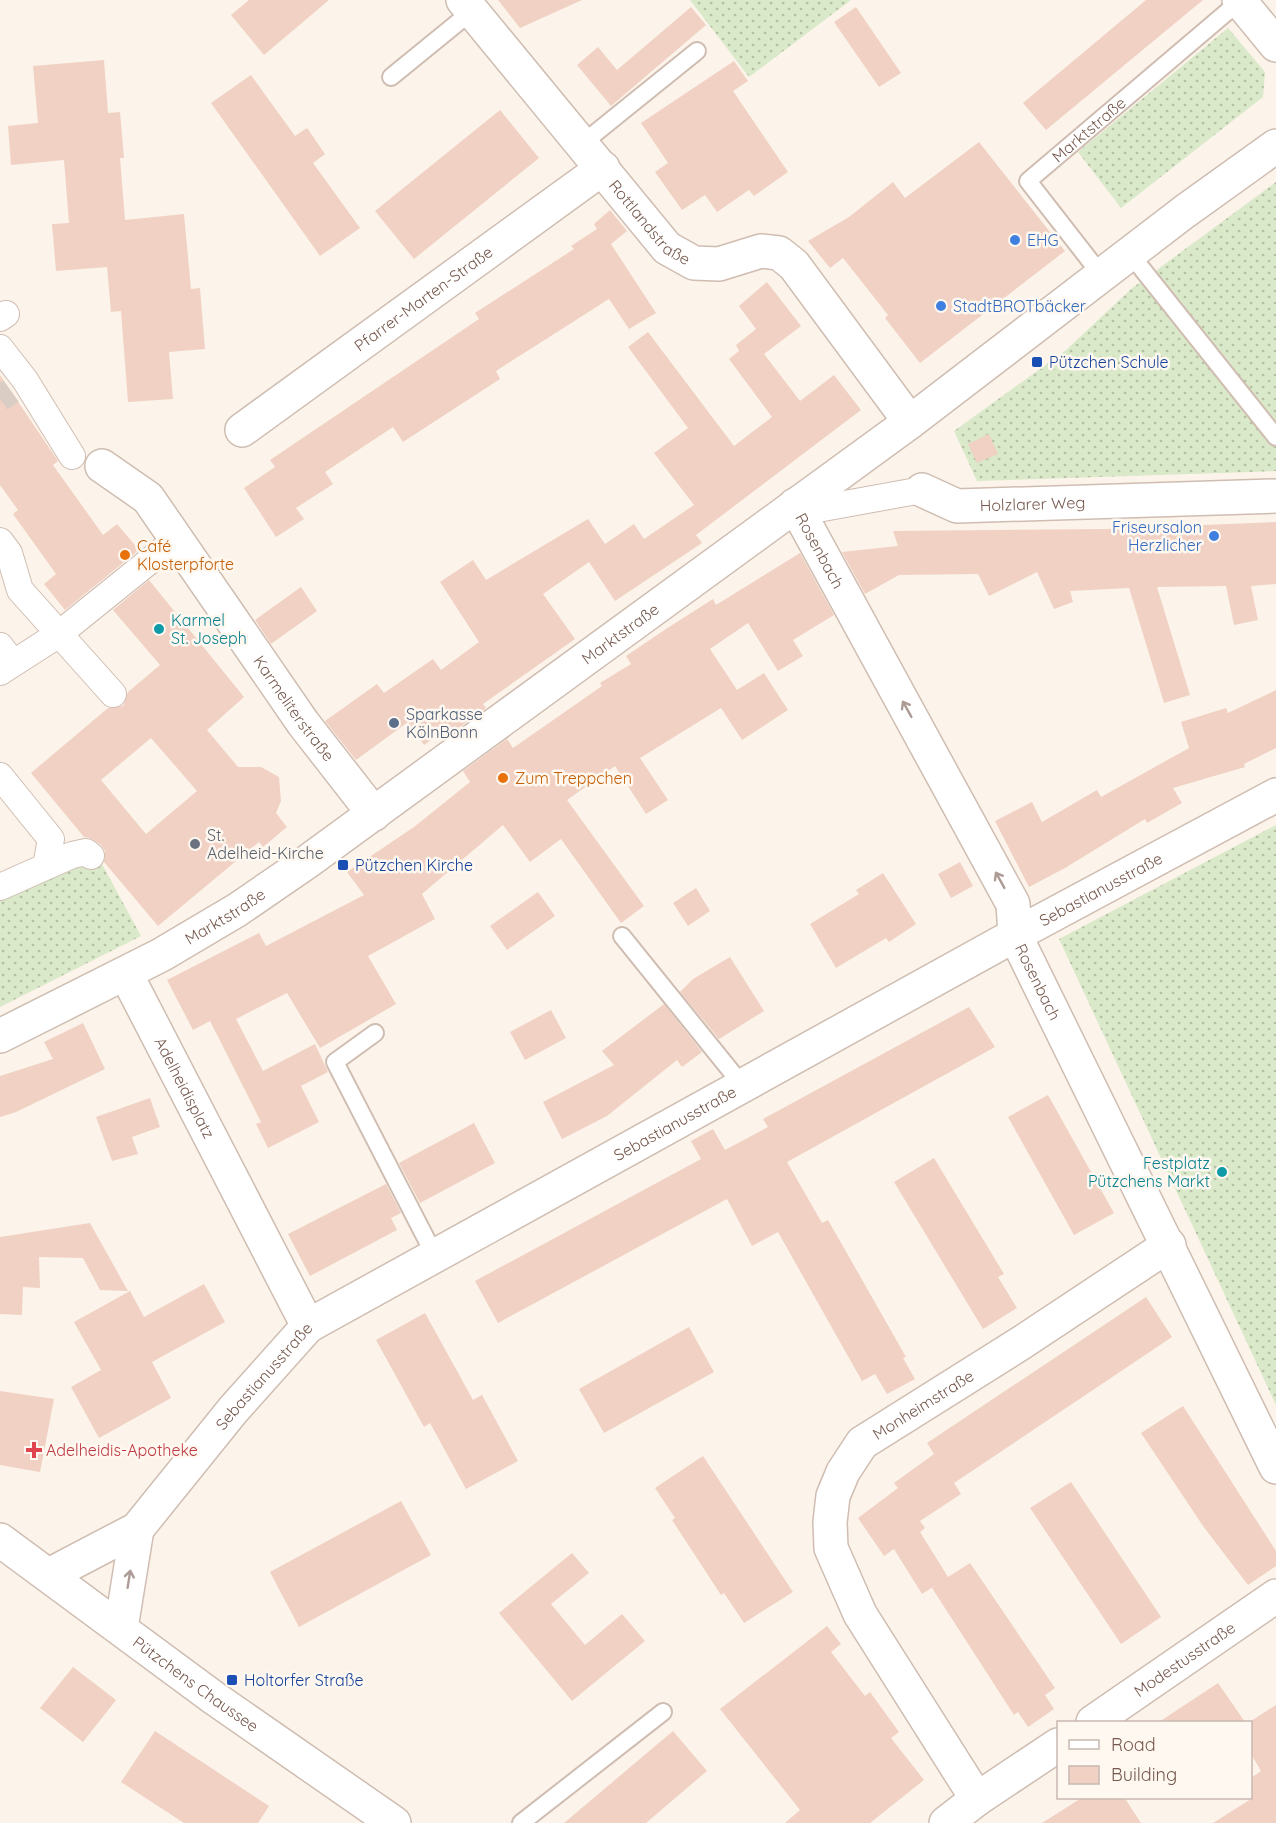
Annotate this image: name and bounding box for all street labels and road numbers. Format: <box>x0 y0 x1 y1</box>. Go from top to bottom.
street label: Marktstraße <box>1048 92 1130 166</box>
street label: Rottlandstraße <box>605 176 694 269</box>
street label: Pfarrer-Marten-Straße <box>350 241 497 355</box>
street label: Holzlarer Weg <box>979 492 1086 515</box>
street label: Rosenbach <box>791 509 849 592</box>
street label: Marktstraße <box>578 599 663 668</box>
street label: Karmeliterstraße <box>249 651 339 765</box>
street label: Sebastianusstraße <box>1036 848 1166 930</box>
street label: Marktstraße <box>181 884 269 949</box>
street label: Rosenbach <box>1011 940 1065 1024</box>
street label: Adelheidisplatz <box>150 1034 219 1142</box>
street label: Sebastianusstraße <box>610 1081 740 1165</box>
street label: Sebastianusstraße <box>211 1318 317 1434</box>
street label: Monheimstraße <box>869 1365 977 1444</box>
street label: Modestusstraße <box>1130 1617 1239 1701</box>
street label: Pützchens Chaussee <box>129 1632 263 1736</box>

